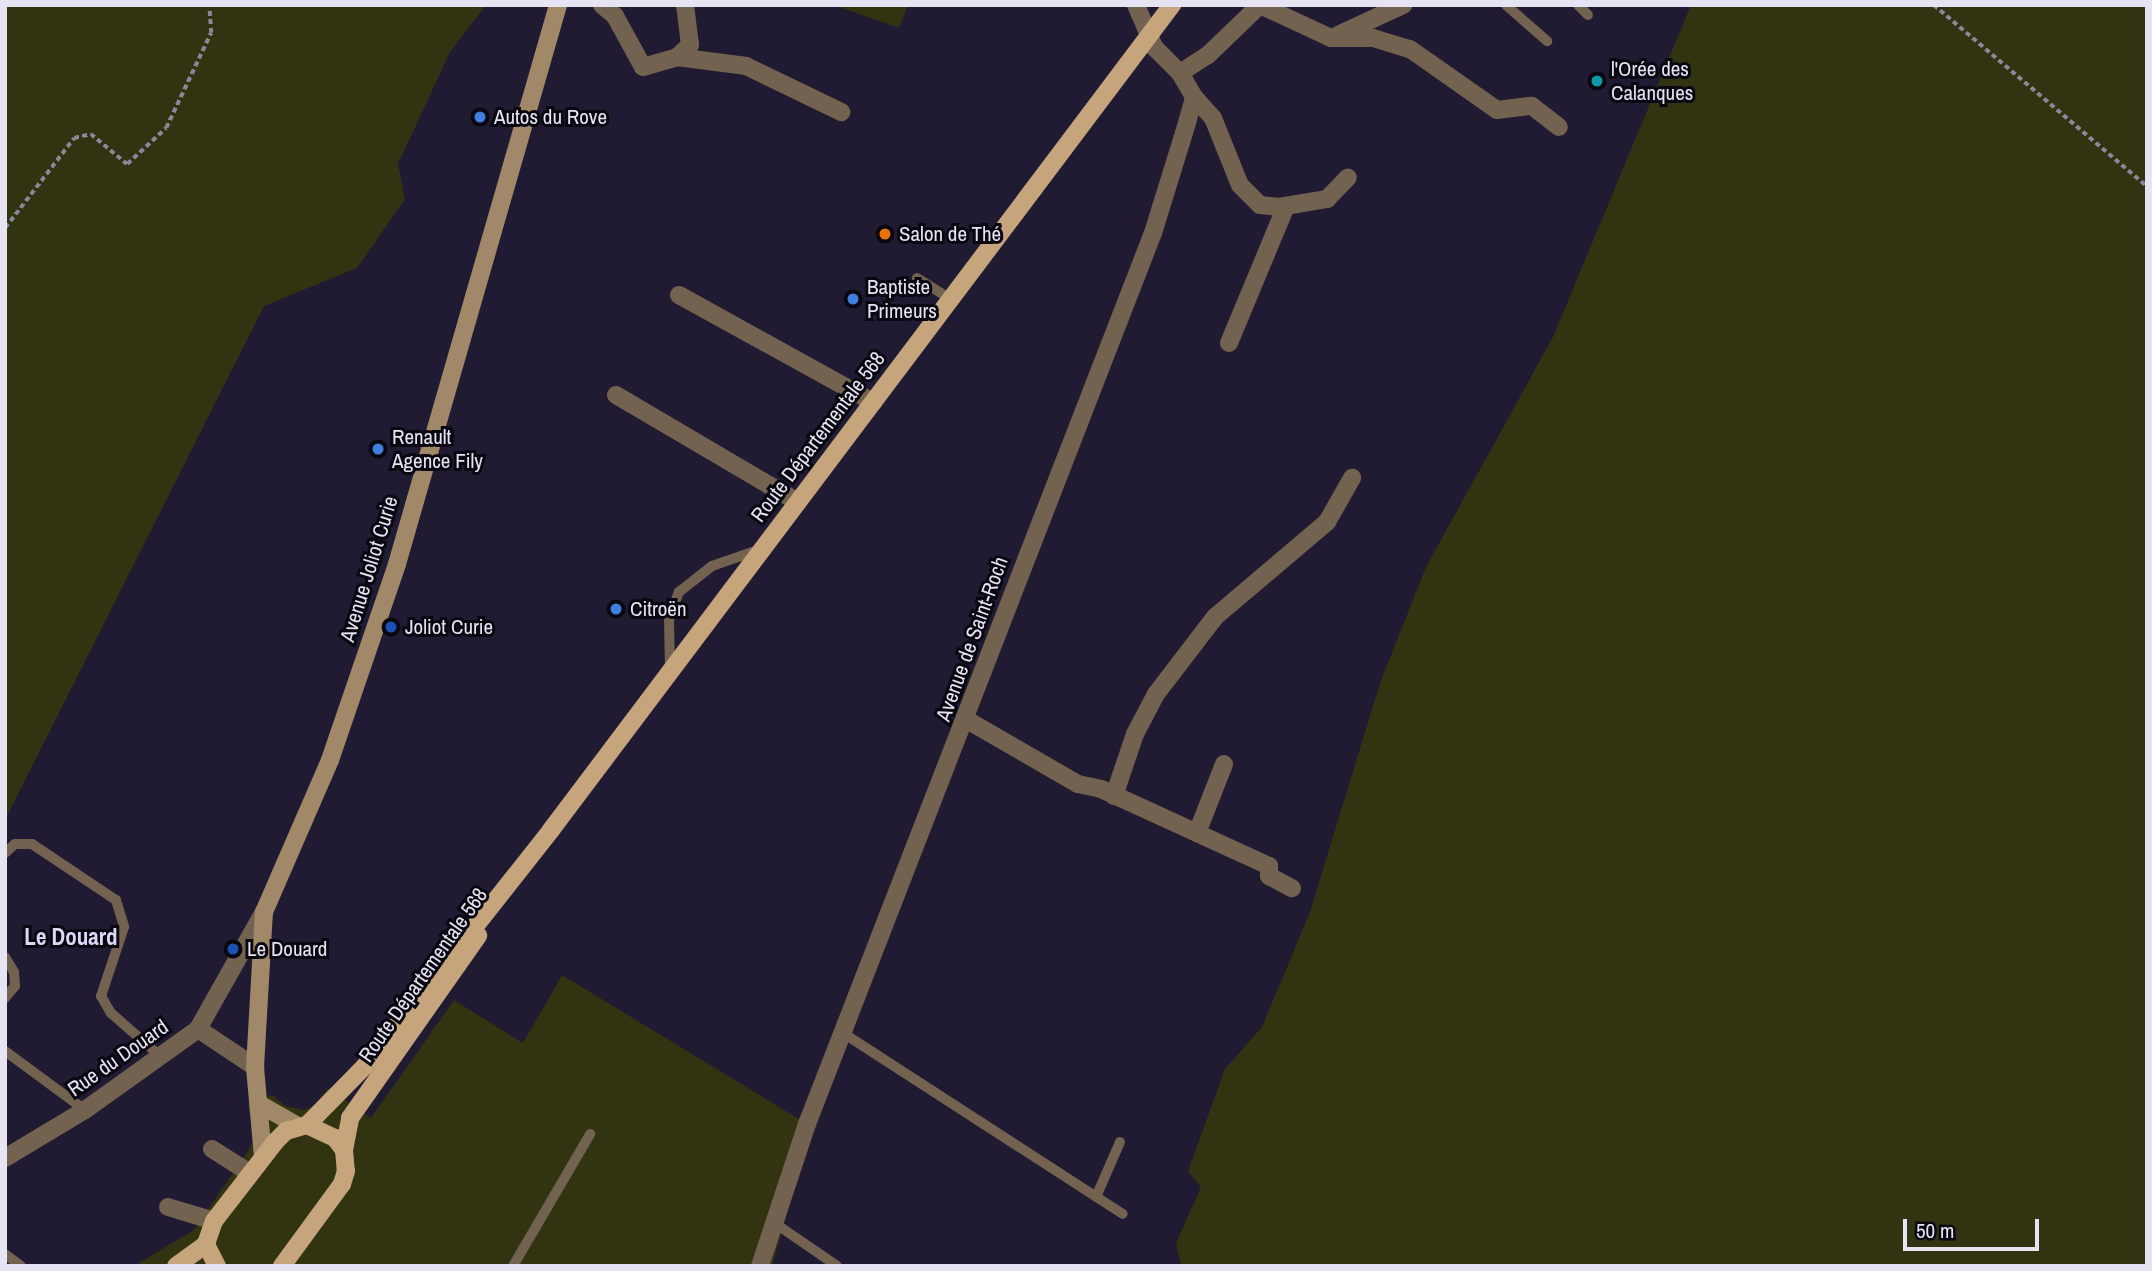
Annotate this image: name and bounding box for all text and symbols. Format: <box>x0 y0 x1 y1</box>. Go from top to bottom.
place label: l'Orée des Calanques <box>1611 56 1693 106</box>
marker: l'Orée des Calanques <box>1589 73 1605 89</box>
place label: Autos du Rove <box>494 104 607 130</box>
marker: Autos du Rove <box>472 109 488 125</box>
place label: Salon de Thé <box>899 221 1001 247</box>
marker: Salon de Thé <box>877 226 893 242</box>
place label: Baptiste Primeurs <box>867 274 937 324</box>
marker: Baptiste Primeurs <box>845 291 861 307</box>
street label: Route Départementale 568 <box>746 347 890 527</box>
place label: Renault Agence Fily <box>392 424 483 474</box>
marker: Renault Agence Fily <box>370 441 386 457</box>
street label: Avenue Joliot Curie <box>335 493 403 645</box>
street label: Avenue de Saint-Roch <box>931 553 1013 725</box>
place label: Citroën <box>630 596 686 622</box>
marker: Citroën <box>608 601 624 617</box>
place label: Joliot Curie <box>405 614 493 640</box>
marker: Joliot Curie <box>383 619 399 635</box>
street label: Route Départementale 568 <box>353 883 493 1067</box>
district label: Le Douard <box>24 923 118 951</box>
place label: Le Douard <box>247 936 327 962</box>
marker: Le Douard <box>225 941 241 957</box>
street label: Rue du Douard <box>63 1014 173 1102</box>
scale bar <box>1907 1204 2044 1248</box>
text: 50 m <box>1916 1216 1954 1245</box>

